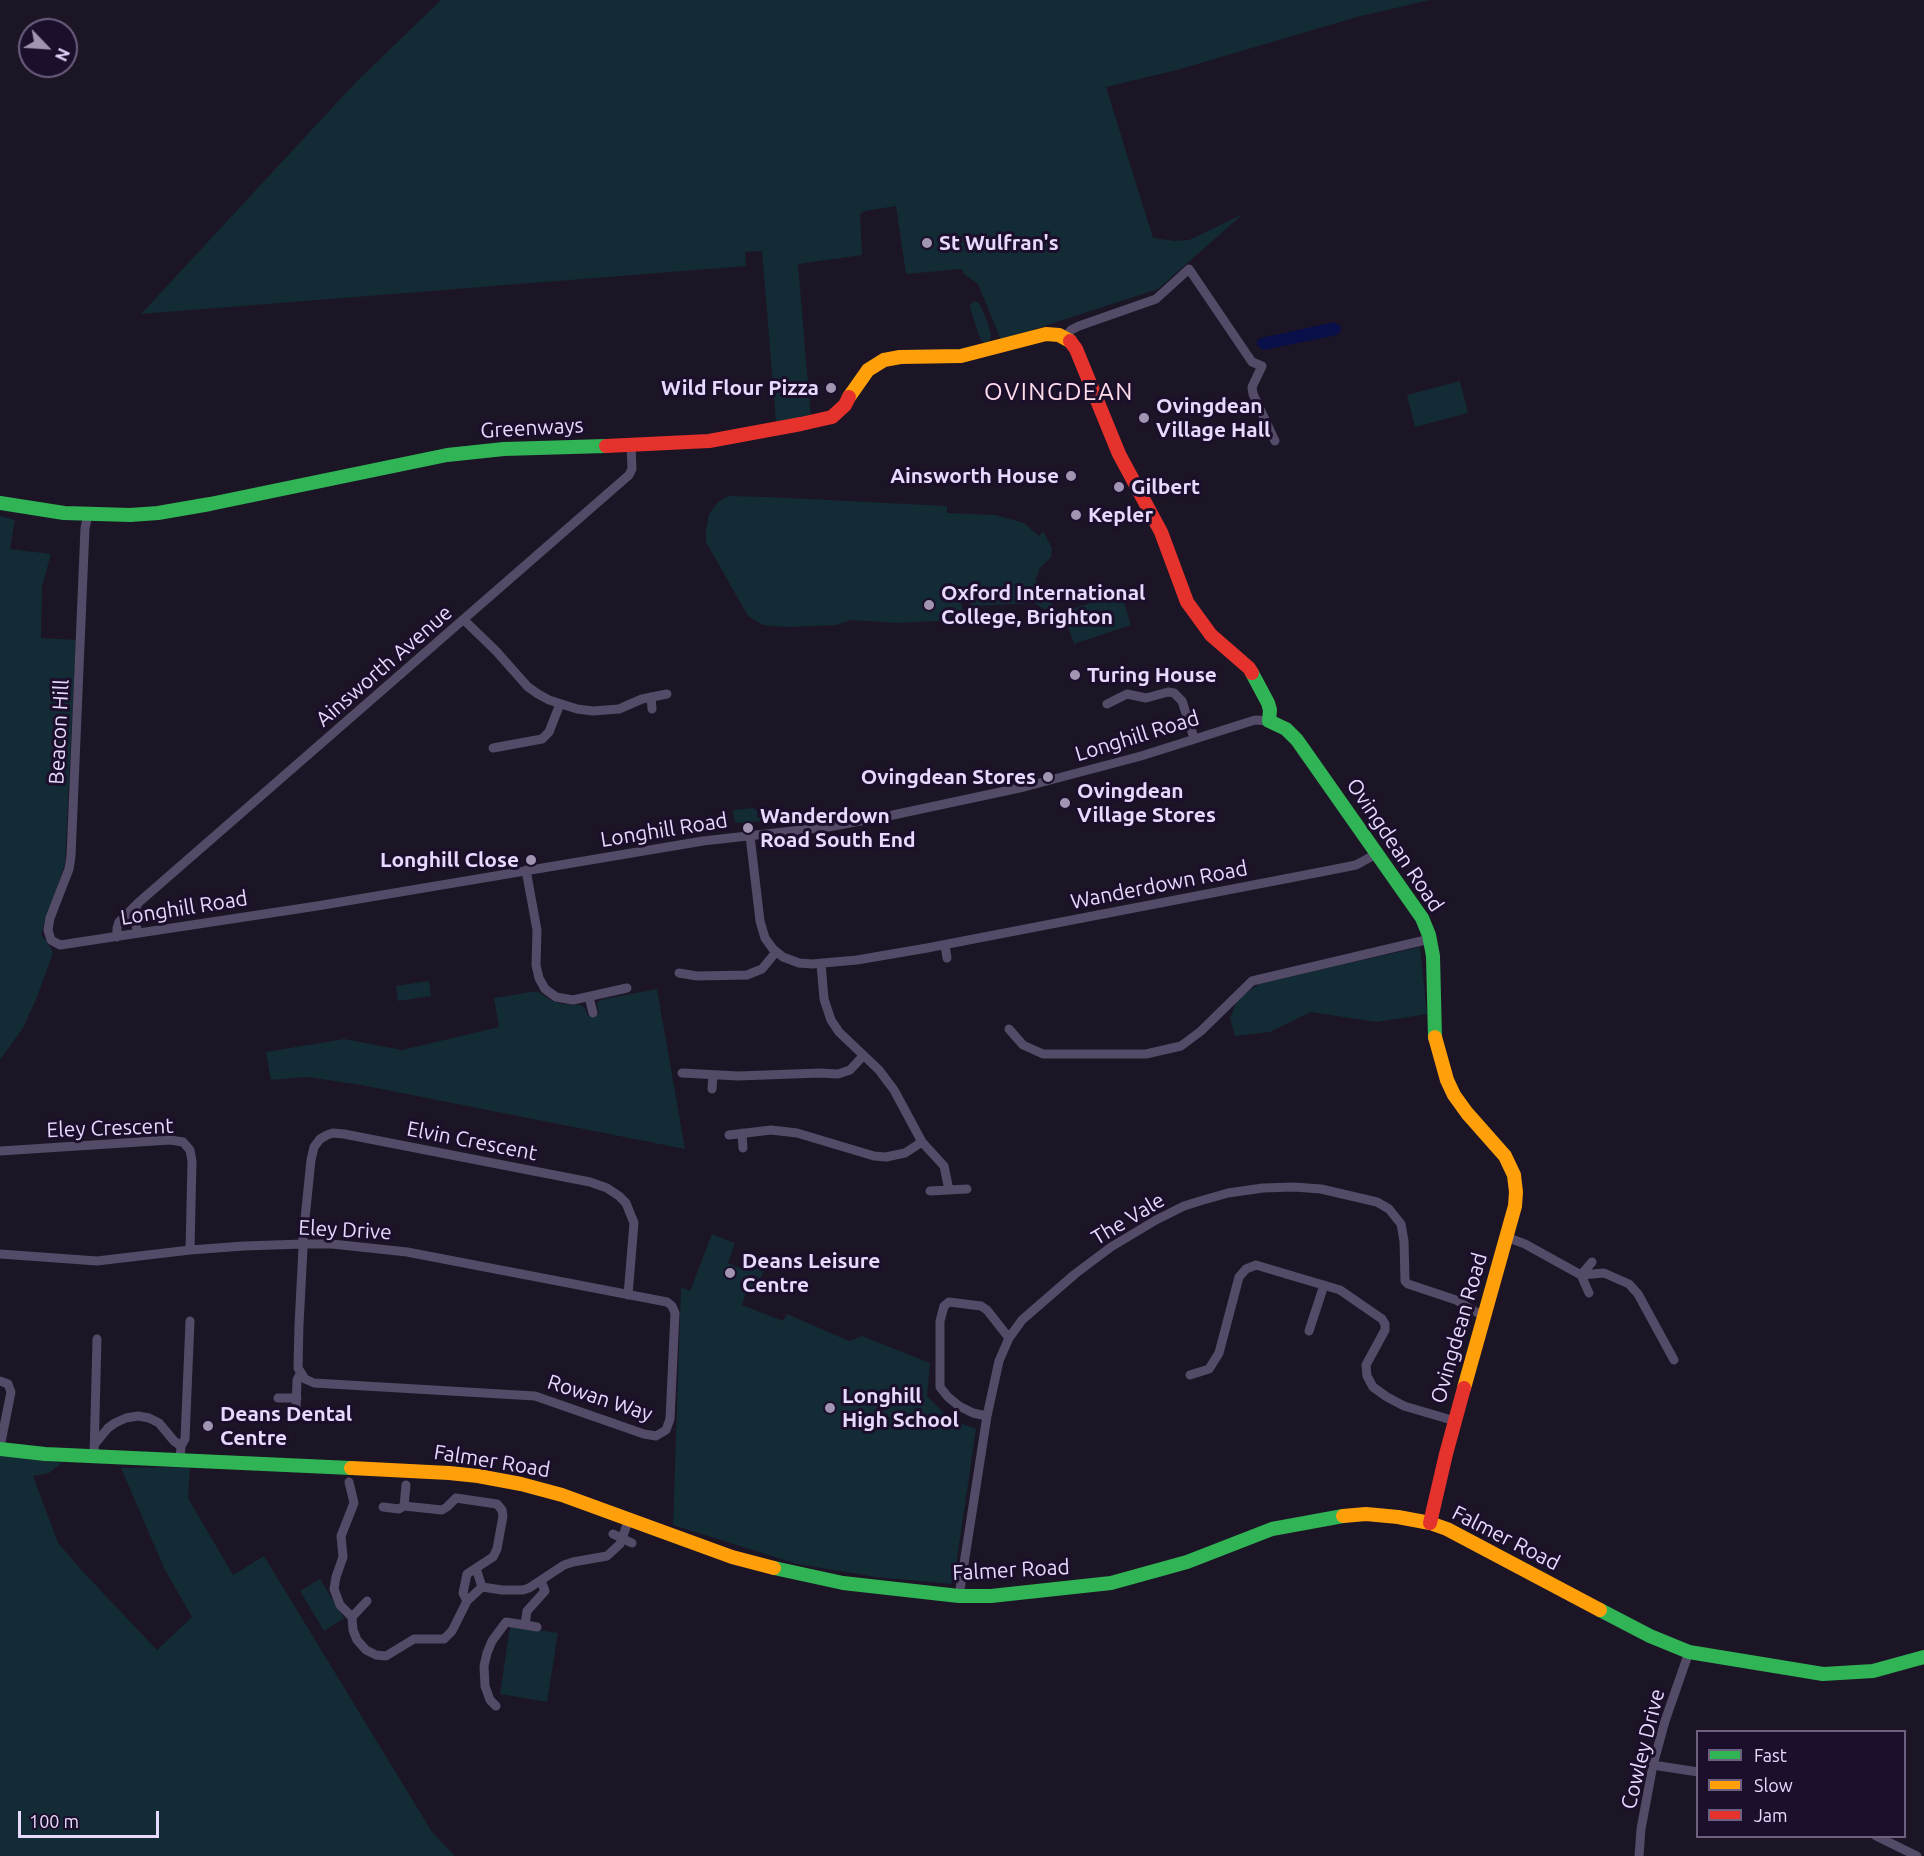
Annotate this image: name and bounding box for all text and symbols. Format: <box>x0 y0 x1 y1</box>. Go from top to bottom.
north arrow <box>18 18 78 78</box>
text: N <box>52 46 73 64</box>
place label: St Wulfran's <box>939 230 1059 256</box>
marker: St Wulfran's <box>920 236 934 250</box>
place label: Wild Flour Pizza <box>661 375 819 401</box>
district label: OVINGDEAN <box>984 378 1134 406</box>
marker: Wild Flour Pizza <box>824 381 838 395</box>
place label: Ovingdean Village Hall <box>1156 393 1270 443</box>
marker: Ovingdean Village Hall <box>1137 411 1151 425</box>
street label: Greenways <box>480 413 584 443</box>
place label: Ainsworth House <box>890 463 1059 489</box>
marker: Ainsworth House <box>1064 469 1078 483</box>
place label: Gilbert <box>1131 474 1200 500</box>
marker: Gilbert <box>1112 480 1126 494</box>
place label: Kepler <box>1088 502 1153 528</box>
marker: Kepler <box>1069 508 1083 522</box>
place label: Oxford International College, Brighton <box>941 580 1145 630</box>
marker: Oxford International College, Brighton <box>922 598 936 612</box>
street label: Ainsworth Avenue <box>311 600 457 732</box>
place label: Turing House <box>1087 662 1217 688</box>
marker: Turing House <box>1068 668 1082 682</box>
street label: Beacon Hill <box>44 679 74 785</box>
street label: Longhill Road <box>1072 705 1202 767</box>
place label: Ovingdean Stores <box>861 764 1036 790</box>
marker: Ovingdean Stores <box>1041 770 1055 784</box>
street label: Ovingdean Road <box>1341 773 1449 917</box>
place label: Ovingdean Village Stores <box>1077 778 1216 828</box>
marker: Ovingdean Village Stores <box>1058 796 1072 810</box>
place label: Wanderdown Road South End <box>760 803 915 853</box>
street label: Longhill Road <box>599 808 729 852</box>
marker: Wanderdown Road South End <box>741 821 755 835</box>
place label: Longhill Close <box>380 847 519 873</box>
marker: Longhill Close <box>524 853 538 867</box>
street label: Wanderdown Road <box>1068 855 1250 915</box>
street label: Longhill Road <box>119 886 249 930</box>
street label: Eley Crescent <box>46 1113 174 1143</box>
street label: Elvin Crescent <box>405 1116 539 1166</box>
street label: The Vale <box>1087 1187 1169 1251</box>
street label: Eley Drive <box>298 1215 392 1245</box>
place label: Deans Leisure Centre <box>742 1248 880 1298</box>
street label: Ovingdean Road <box>1425 1250 1493 1406</box>
marker: Deans Leisure Centre <box>723 1266 737 1280</box>
street label: Rowan Way <box>544 1369 656 1427</box>
place label: Longhill High School <box>842 1383 959 1433</box>
place label: Deans Dental Centre <box>220 1401 352 1451</box>
marker: Longhill High School <box>823 1401 837 1415</box>
marker: Deans Dental Centre <box>201 1419 215 1433</box>
street label: Falmer Road <box>432 1439 552 1483</box>
street label: Falmer Road <box>1448 1500 1564 1576</box>
street label: Falmer Road <box>952 1554 1070 1586</box>
street label: Cowley Drive <box>1616 1686 1670 1812</box>
legend <box>1696 1730 1906 1838</box>
text: Fast <box>1754 1745 1787 1765</box>
text: Slow <box>1754 1775 1793 1795</box>
scale bar <box>21 1799 162 1837</box>
text: Jam <box>1754 1805 1788 1825</box>
text: 100 m <box>29 1811 79 1831</box>

